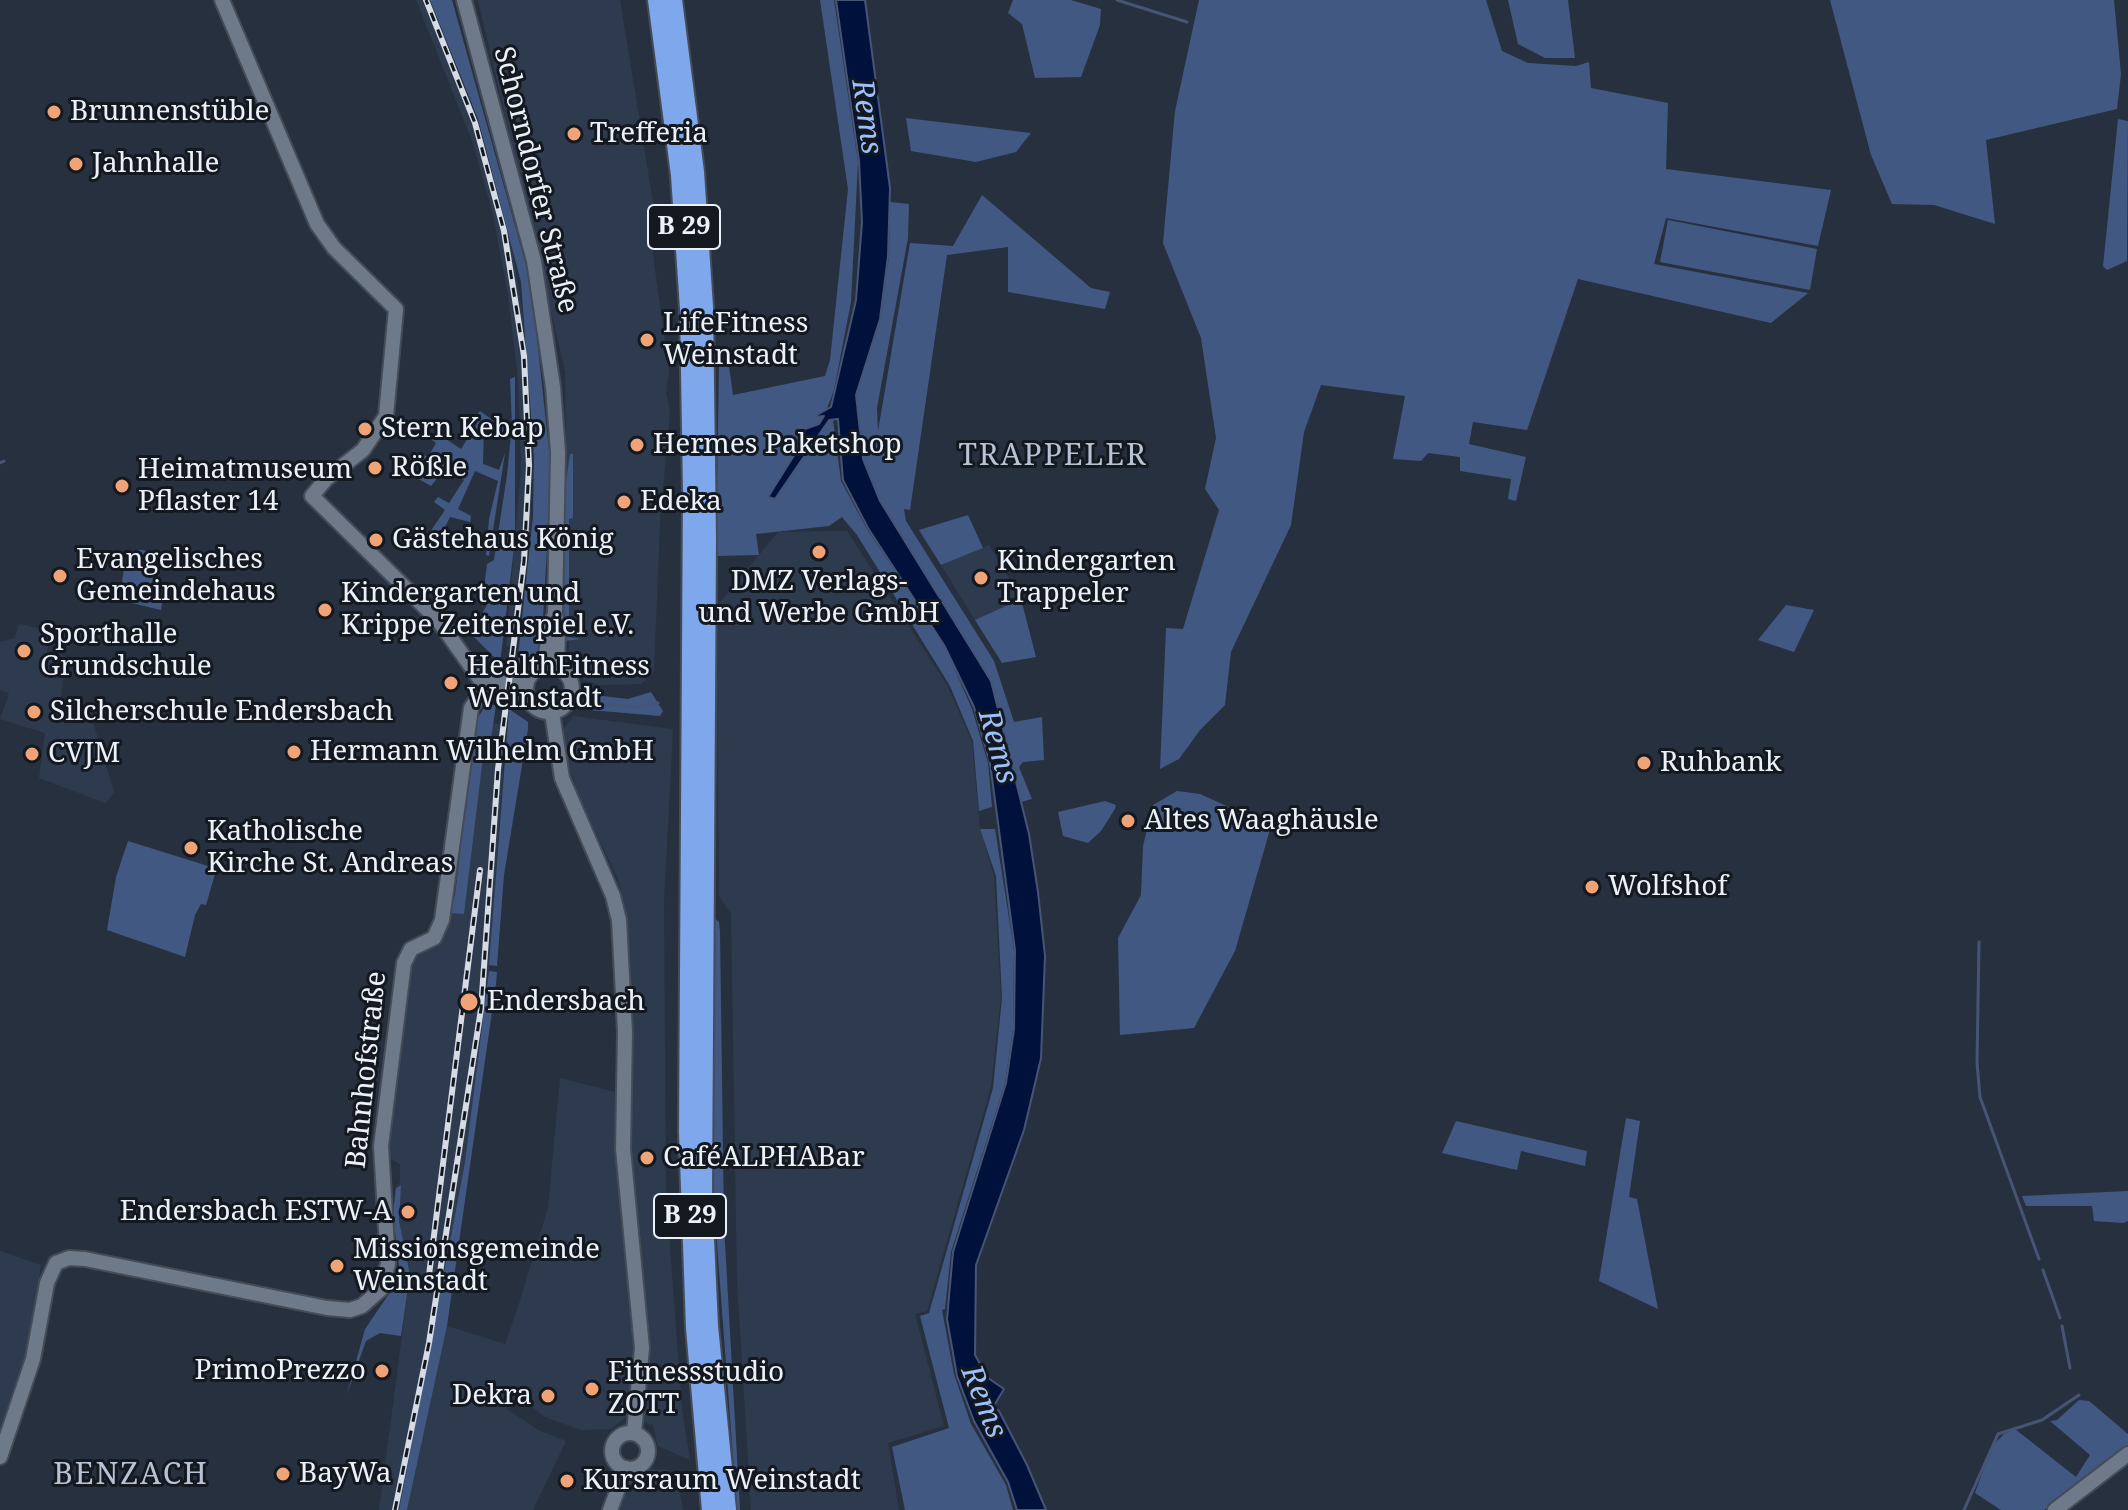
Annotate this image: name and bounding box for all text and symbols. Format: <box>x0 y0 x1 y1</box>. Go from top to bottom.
street label: Schorndorfer Straße <box>486 43 584 317</box>
water label: Rems <box>843 77 889 157</box>
place label: Brunnenstüble <box>70 95 270 129</box>
marker: Brunnenstüble <box>45 103 63 121</box>
place label: Trefferia <box>590 117 708 151</box>
marker: Trefferia <box>565 125 583 143</box>
place label: Jahnhalle <box>92 147 219 181</box>
marker: Jahnhalle <box>67 155 85 173</box>
road number: B 29 <box>648 205 720 249</box>
place label: LifeFitness Weinstadt <box>663 307 808 373</box>
marker: LifeFitness Weinstadt <box>638 331 656 349</box>
place label: Stern Kebap <box>381 412 544 446</box>
marker: Stern Kebap <box>356 420 374 438</box>
place label: Hermes Paketshop <box>653 428 902 462</box>
marker: Hermes Paketshop <box>628 436 646 454</box>
district label: TRAPPELER <box>958 438 1148 474</box>
place label: Rößle <box>391 451 467 485</box>
place label: Heimatmuseum Pflaster 14 <box>138 453 352 519</box>
marker: Rößle <box>366 459 384 477</box>
marker: Heimatmuseum Pflaster 14 <box>113 477 131 495</box>
place label: Edeka <box>640 485 722 519</box>
marker: Edeka <box>615 493 633 511</box>
place label: Gästehaus König <box>392 523 614 557</box>
marker: Gästehaus König <box>367 531 385 549</box>
place label: Evangelisches Gemeindehaus <box>76 543 276 609</box>
marker: DMZ Verlags- und Werbe GmbH <box>810 543 828 561</box>
place label: Kindergarten Trappeler <box>997 545 1176 611</box>
place label: DMZ Verlags- und Werbe GmbH <box>698 565 940 631</box>
marker: Evangelisches Gemeindehaus <box>51 567 69 585</box>
marker: Kindergarten Trappeler <box>972 569 990 587</box>
place label: Kindergarten und Krippe Zeitenspiel e.V. <box>341 577 634 643</box>
marker: Kindergarten und Krippe Zeitenspiel e.V. <box>316 601 334 619</box>
place label: Sporthalle Grundschule <box>40 618 212 684</box>
marker: Sporthalle Grundschule <box>15 642 33 660</box>
place label: HealthFitness Weinstadt <box>467 650 650 716</box>
marker: HealthFitness Weinstadt <box>442 674 460 692</box>
place label: Silcherschule Endersbach <box>50 695 394 729</box>
marker: Silcherschule Endersbach <box>25 703 43 721</box>
water label: Rems <box>969 706 1025 788</box>
place label: Hermann Wilhelm GmbH <box>310 735 654 769</box>
place label: CVJM <box>48 737 120 771</box>
marker: Hermann Wilhelm GmbH <box>285 743 303 761</box>
marker: CVJM <box>23 745 41 763</box>
place label: Ruhbank <box>1660 746 1781 780</box>
marker: Ruhbank <box>1635 754 1653 772</box>
place label: Altes Waaghäusle <box>1144 804 1379 838</box>
marker: Altes Waaghäusle <box>1119 812 1137 830</box>
place label: Katholische Kirche St. Andreas <box>207 815 453 881</box>
marker: Katholische Kirche St. Andreas <box>182 839 200 857</box>
place label: Wolfshof <box>1608 870 1728 904</box>
marker: Wolfshof <box>1583 878 1601 896</box>
street label: Bahnhofstraße <box>340 970 394 1170</box>
place label: Endersbach <box>487 985 645 1019</box>
marker: Endersbach <box>458 991 480 1013</box>
place label: CaféALPHABar <box>663 1141 865 1175</box>
marker: CaféALPHABar <box>638 1149 656 1167</box>
road number: B 29 <box>654 1194 726 1238</box>
place label: Endersbach ESTW-A <box>120 1195 392 1229</box>
marker: Endersbach ESTW-A <box>399 1203 417 1221</box>
place label: Missionsgemeinde Weinstadt <box>353 1233 600 1299</box>
marker: Missionsgemeinde Weinstadt <box>328 1257 346 1275</box>
place label: PrimoPrezzo <box>194 1354 366 1388</box>
place label: Fitnessstudio ZOTT <box>608 1356 784 1422</box>
water label: Rems <box>952 1360 1014 1444</box>
marker: PrimoPrezzo <box>373 1362 391 1380</box>
place label: Dekra <box>452 1379 532 1413</box>
marker: Fitnessstudio ZOTT <box>583 1380 601 1398</box>
marker: Dekra <box>539 1387 557 1405</box>
district label: BENZACH <box>53 1457 209 1493</box>
place label: BayWa <box>299 1457 391 1491</box>
place label: Kursraum Weinstadt <box>583 1464 860 1498</box>
marker: BayWa <box>274 1465 292 1483</box>
marker: Kursraum Weinstadt <box>558 1472 576 1490</box>

